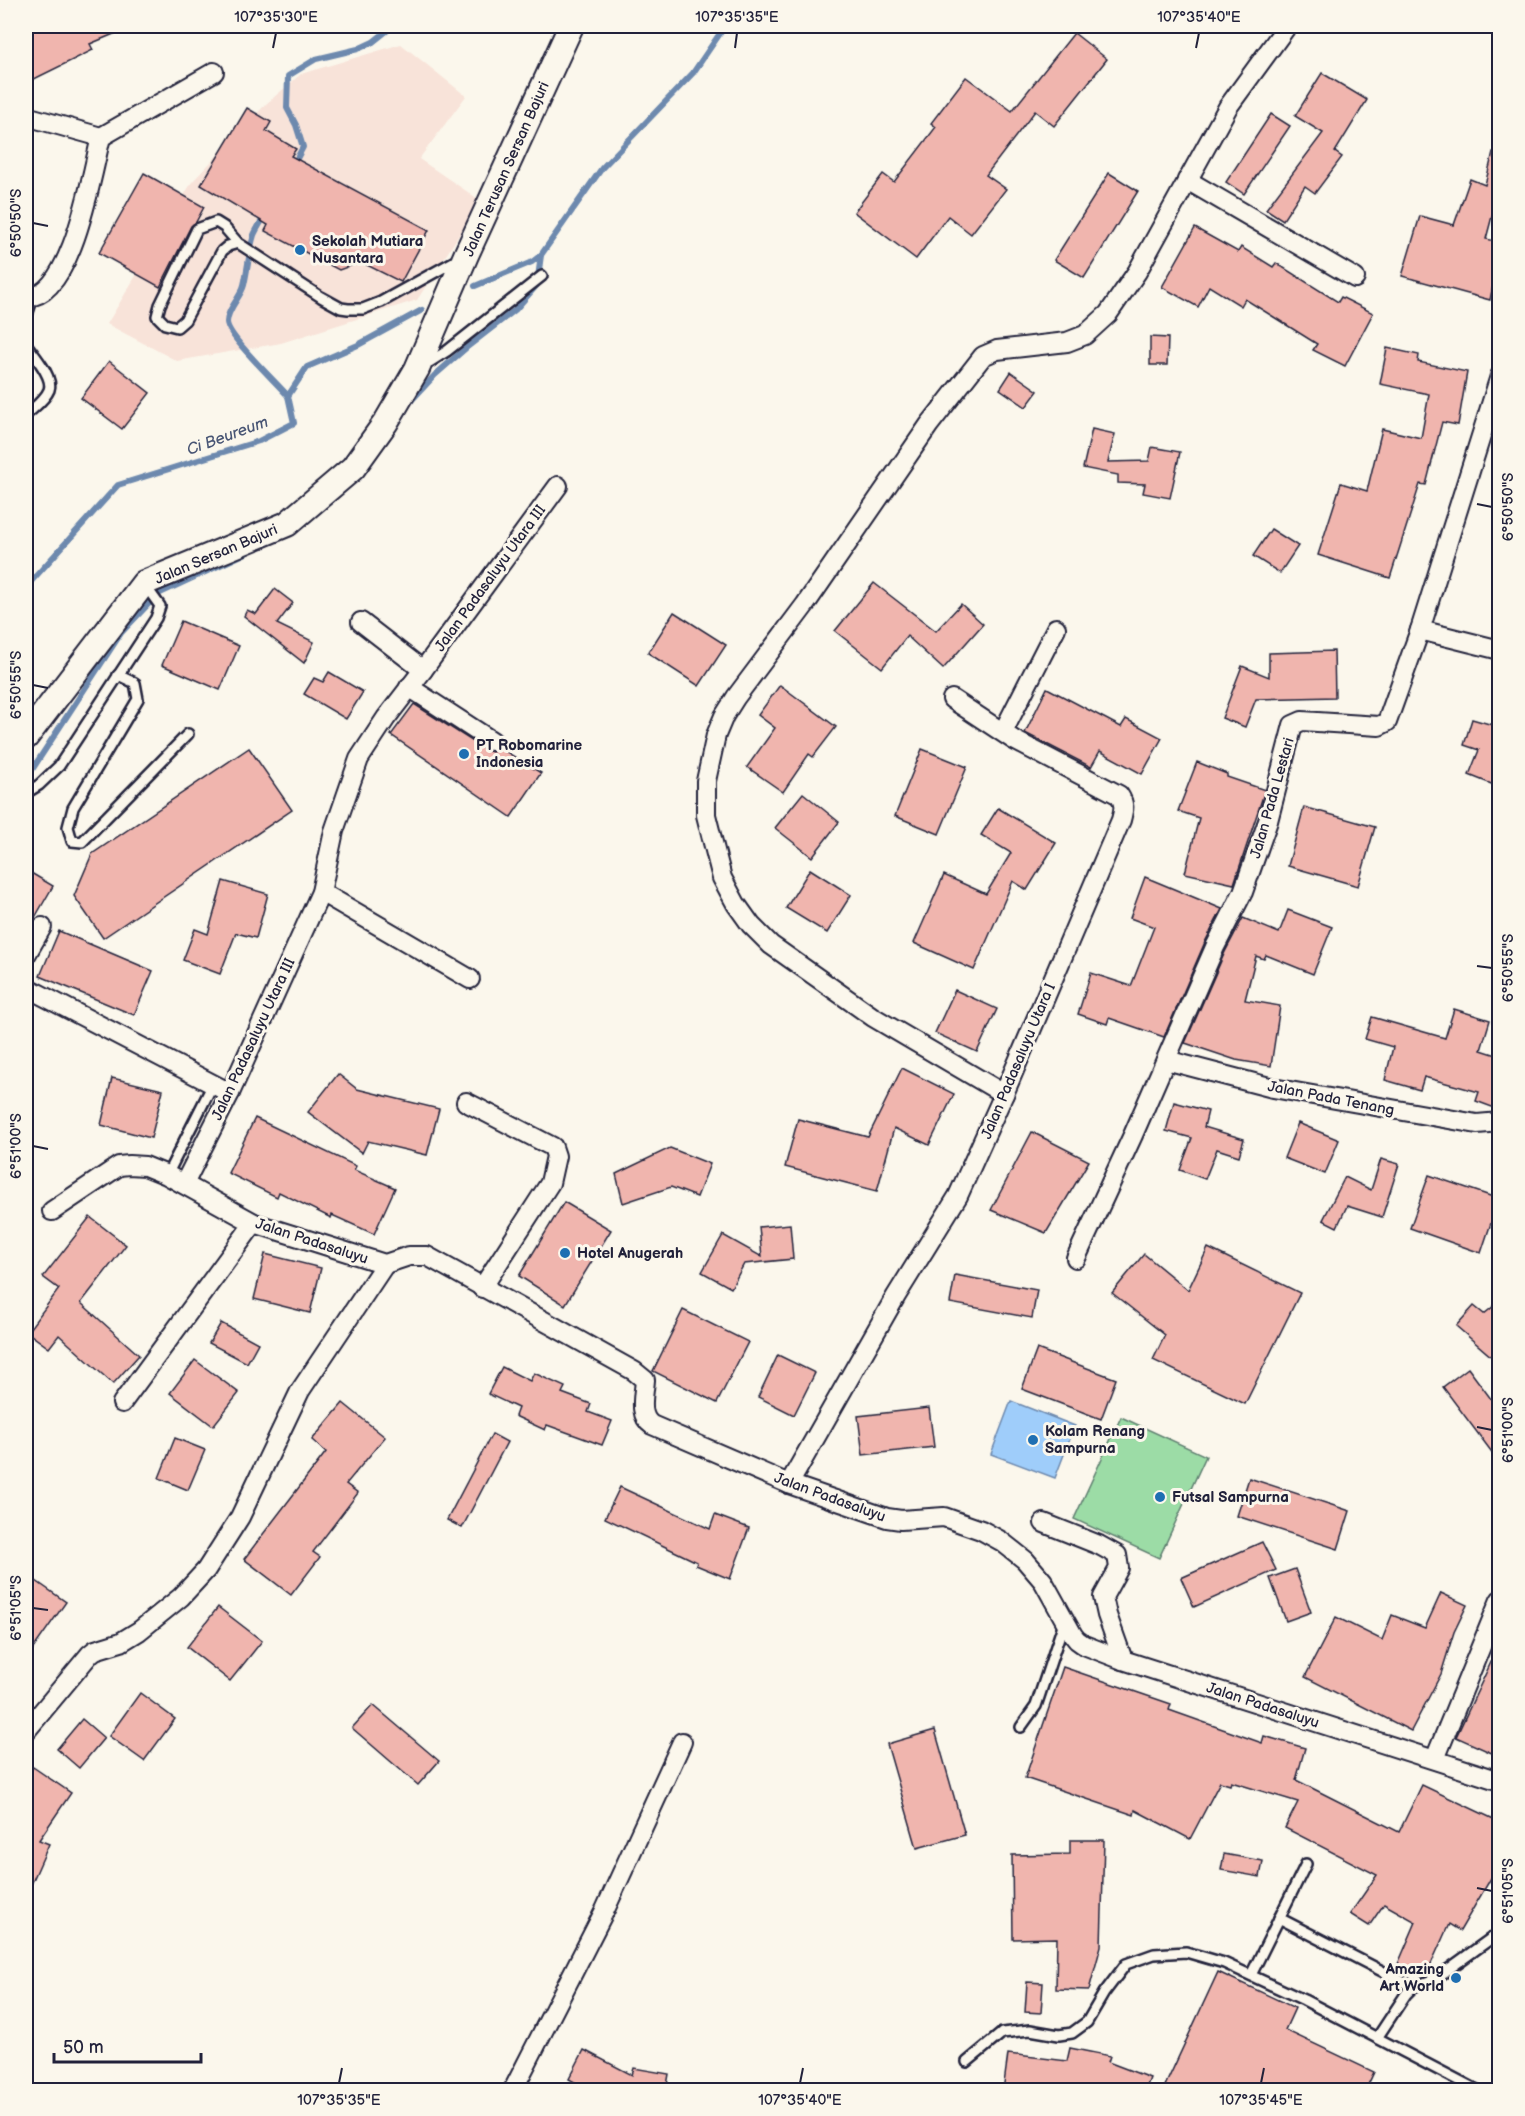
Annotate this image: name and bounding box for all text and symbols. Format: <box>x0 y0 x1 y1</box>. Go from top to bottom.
text: 107°35'30"E <box>234 8 318 27</box>
text: 107°35'35"E <box>695 8 779 27</box>
text: 107°35'40"E <box>1157 8 1241 27</box>
street label: Jalan Terusan Sersan Bajuri <box>459 79 554 260</box>
text: 6°50'50"S <box>7 189 26 257</box>
place label: Sekolah Mutiara Nusantara <box>312 232 423 268</box>
marker: Sekolah Mutiara Nusantara <box>293 243 307 257</box>
water label: Ci Beureum <box>184 413 271 460</box>
text: 6°50'50"S <box>1499 473 1518 541</box>
street label: Jalan Padasaluyu Utara III <box>431 501 550 655</box>
street label: Jalan Sersan Bajuri <box>152 520 280 589</box>
text: 6°50'55"S <box>7 651 26 719</box>
place label: PT Robomarine Indonesia <box>476 736 583 772</box>
street label: Jalan Pada Lestari <box>1246 736 1299 861</box>
marker: PT Robomarine Indonesia <box>457 747 471 761</box>
text: 6°50'55"S <box>1499 934 1518 1002</box>
street label: Jalan Padasaluyu Utara III <box>208 955 300 1123</box>
street label: Jalan Padasaluyu Utara I <box>977 980 1060 1142</box>
street label: Jalan Pada Tenang <box>1266 1077 1396 1120</box>
text: 6°51'00"S <box>7 1113 26 1179</box>
street label: Jalan Padasaluyu <box>253 1214 371 1269</box>
place label: Hotel Anugerah <box>577 1244 683 1263</box>
marker: Hotel Anugerah <box>558 1246 572 1260</box>
text: 6°51'00"S <box>1499 1397 1518 1463</box>
place label: Kolam Renang Sampurna <box>1045 1422 1145 1458</box>
marker: Kolam Renang Sampurna <box>1026 1433 1040 1447</box>
street label: Jalan Padasaluyu <box>771 1468 888 1526</box>
place label: Futsal Sampurna <box>1172 1488 1289 1507</box>
marker: Futsal Sampurna <box>1153 1490 1167 1504</box>
text: 6°51'05"S <box>7 1575 26 1641</box>
street label: Jalan Padasaluyu <box>1204 1678 1322 1733</box>
text: 6°51'05"S <box>1499 1858 1518 1924</box>
place label: Amazing Art World <box>1379 1960 1444 1996</box>
marker: Amazing Art World <box>1449 1971 1463 1985</box>
scale bar <box>54 2026 201 2064</box>
text: 50 m <box>63 2037 104 2058</box>
text: 107°35'35"E <box>297 2091 381 2110</box>
text: 107°35'40"E <box>758 2091 842 2110</box>
text: 107°35'45"E <box>1219 2091 1303 2110</box>

